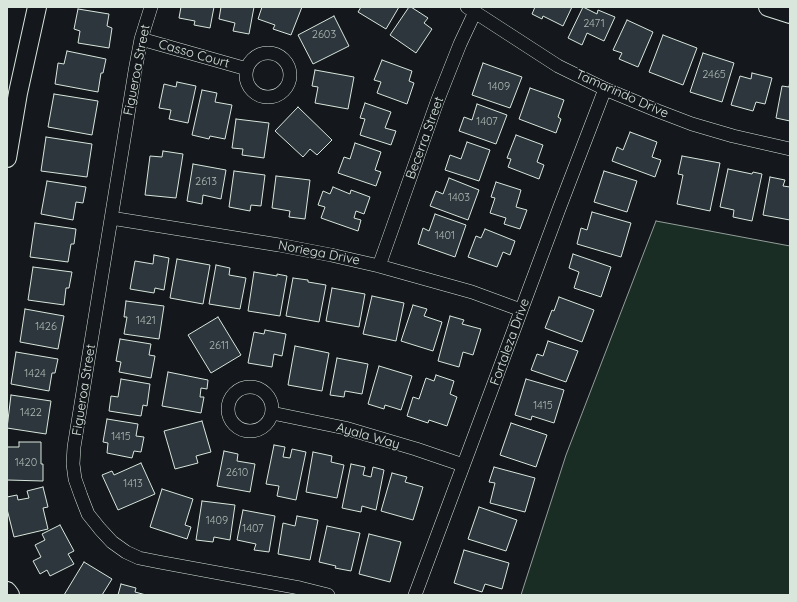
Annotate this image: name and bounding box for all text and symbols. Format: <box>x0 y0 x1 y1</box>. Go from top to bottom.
house number: 2471 <box>583 17 605 31</box>
street label: Figueroa Street <box>121 23 153 117</box>
house number: 2603 <box>312 28 336 42</box>
street label: Casso Court <box>157 36 231 72</box>
street label: Tamarindo Drive <box>573 67 671 121</box>
house number: 2465 <box>702 68 726 82</box>
house number: 1409 <box>488 80 510 94</box>
street label: Becerra Street <box>403 95 447 181</box>
house number: 1407 <box>476 115 498 129</box>
house number: 2613 <box>195 175 217 189</box>
house number: 1403 <box>448 191 470 205</box>
house number: 1401 <box>435 229 455 243</box>
street label: Noriega Drive <box>277 237 361 269</box>
street label: Fortaleza Drive <box>487 296 533 388</box>
house number: 1421 <box>136 314 156 328</box>
house number: 1426 <box>35 320 57 334</box>
house number: 2611 <box>209 339 229 353</box>
street label: Figueroa Street <box>69 343 99 437</box>
house number: 1424 <box>24 367 46 381</box>
house number: 1415 <box>533 399 553 413</box>
house number: 1422 <box>20 406 42 420</box>
street label: Ayala Way <box>334 419 402 453</box>
house number: 1415 <box>111 430 131 444</box>
house number: 1420 <box>15 456 37 470</box>
house number: 2610 <box>226 466 248 480</box>
house number: 1413 <box>123 477 143 491</box>
house number: 1409 <box>206 514 228 528</box>
house number: 1407 <box>242 522 264 536</box>

